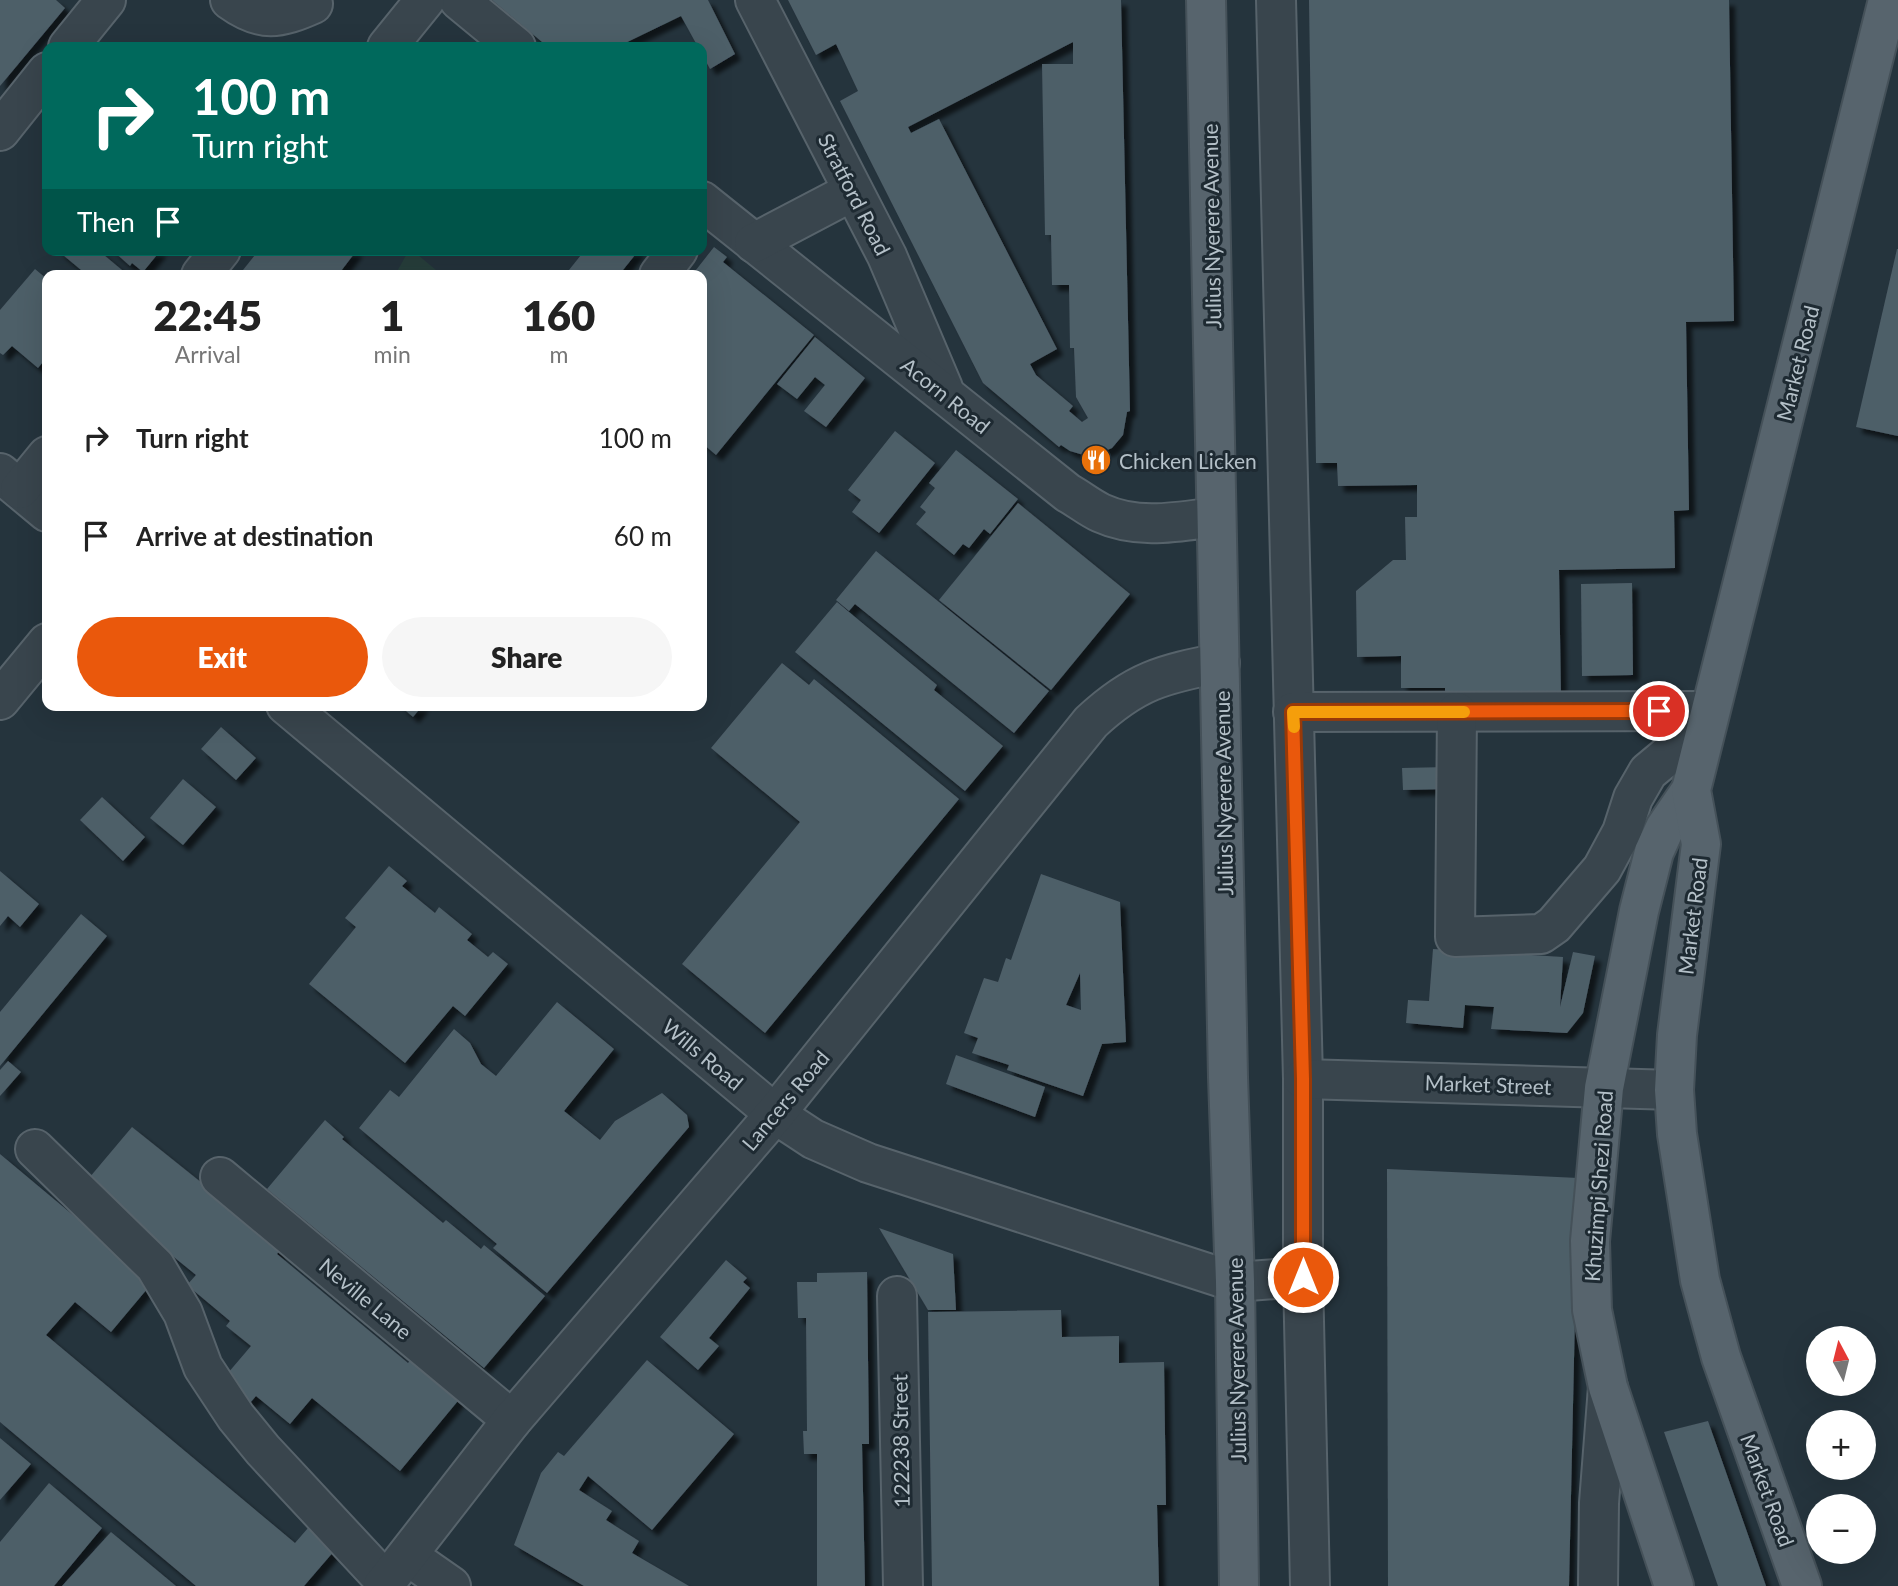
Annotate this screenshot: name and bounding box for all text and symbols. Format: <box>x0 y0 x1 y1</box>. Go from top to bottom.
text: 100 m <box>192 67 330 125</box>
icon: right <box>77 70 168 161</box>
street label: Julius Nyerere Avenue <box>1197 123 1225 329</box>
text: Turn right <box>192 126 328 165</box>
street label: Stratford Road <box>814 129 896 259</box>
icon: arrive <box>149 203 187 241</box>
text: Then <box>77 206 135 238</box>
text: 22:45 <box>154 290 262 340</box>
text: 1 <box>380 290 404 340</box>
text: 160 <box>522 290 595 340</box>
street label: Market Road <box>1771 303 1823 423</box>
text: Arrival <box>175 340 241 368</box>
text: min <box>374 340 411 368</box>
text: m <box>549 340 568 368</box>
street label: Acorn Road <box>897 352 995 438</box>
icon: right <box>77 419 115 457</box>
text: Turn right <box>136 422 249 454</box>
text: 100 m <box>599 422 672 454</box>
restaurant icon: Chicken Licken <box>1079 443 1113 477</box>
place label: Chicken Licken <box>1119 448 1257 473</box>
icon: arrive <box>77 517 115 555</box>
text: Arrive at destination <box>136 520 373 552</box>
text: 60 m <box>614 520 672 552</box>
button: Exit <box>77 617 368 697</box>
button: Share <box>382 617 672 697</box>
pin <box>1629 681 1689 741</box>
street label: Julius Nyerere Avenue <box>1209 690 1237 896</box>
icon: arrive <box>1640 692 1678 730</box>
street label: Market Road <box>1672 856 1712 976</box>
street label: Wills Road <box>658 1013 748 1095</box>
street label: Lancers Road <box>736 1045 834 1155</box>
street label: Market Street <box>1424 1069 1552 1099</box>
street label: Khuzimpi Shezi Road <box>1579 1089 1617 1283</box>
position arrow <box>1266 1240 1340 1314</box>
street label: Neville Lane <box>315 1252 417 1344</box>
street label: Julius Nyerere Avenue <box>1222 1257 1250 1463</box>
north arrow <box>1806 1326 1876 1396</box>
map controls <box>1806 1326 1876 1564</box>
street label: 122238 Street <box>886 1373 914 1508</box>
button: + <box>1806 1410 1876 1480</box>
street label: Market Road <box>1736 1430 1800 1550</box>
button: − <box>1806 1494 1876 1564</box>

